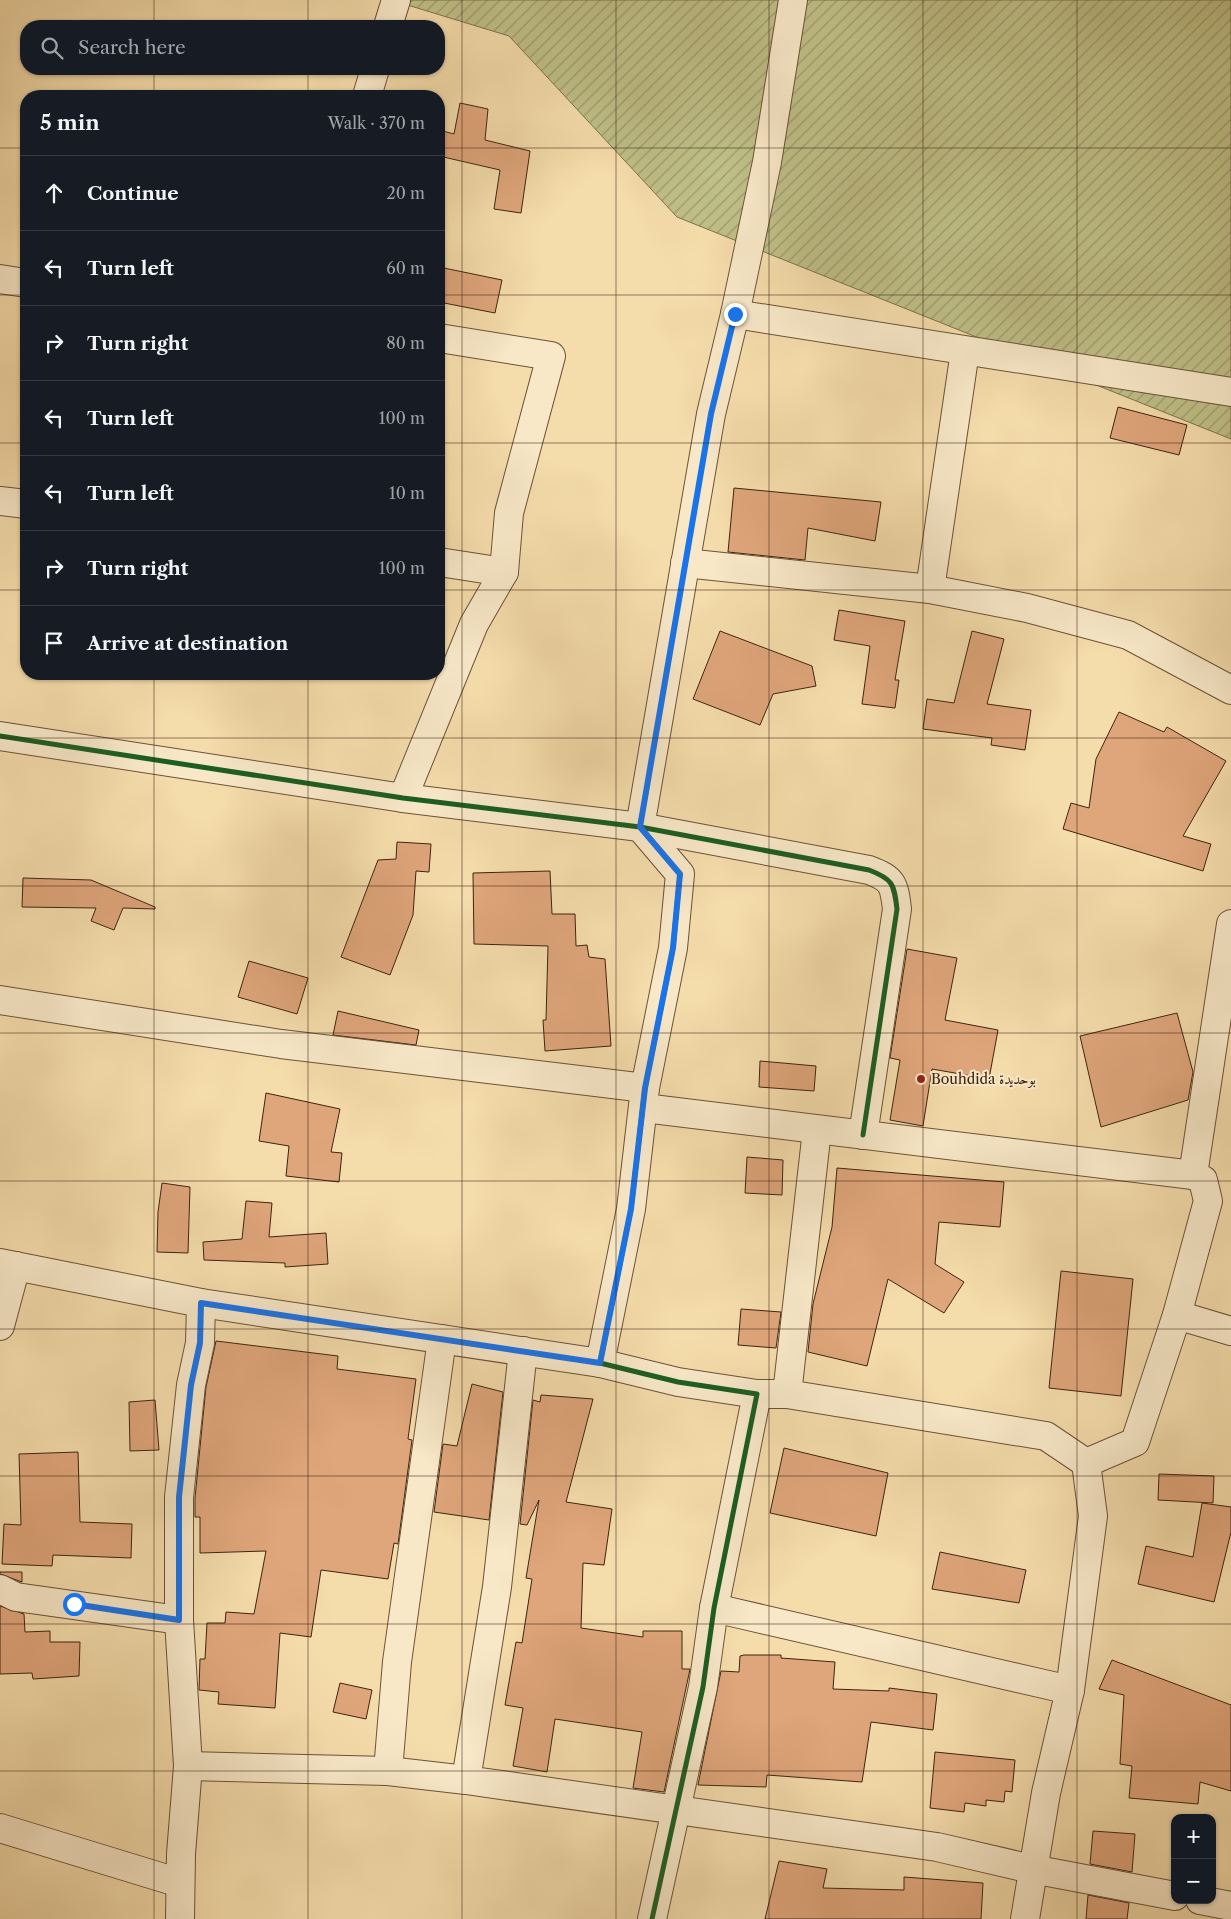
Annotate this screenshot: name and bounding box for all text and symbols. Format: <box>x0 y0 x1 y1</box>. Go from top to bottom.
search box <box>20 20 445 75</box>
icon: search <box>38 34 66 62</box>
text: Search here <box>78 36 186 59</box>
text: 5 min <box>40 110 100 135</box>
text: Walk · 370 m <box>328 113 425 133</box>
icon: ahead <box>40 179 68 207</box>
text: Continue <box>87 182 179 205</box>
text: 20 m <box>386 183 425 203</box>
icon: left <box>40 254 68 282</box>
text: Turn left <box>87 257 174 280</box>
text: 60 m <box>386 258 425 278</box>
route end <box>724 303 747 326</box>
icon: right <box>40 329 68 357</box>
text: Turn right <box>87 332 188 355</box>
text: 80 m <box>386 333 425 353</box>
icon: left <box>40 404 68 432</box>
text: Turn left <box>87 407 174 430</box>
text: 100 m <box>379 408 425 428</box>
icon: left <box>40 479 68 507</box>
text: Turn left <box>87 482 174 505</box>
text: 10 m <box>389 483 425 503</box>
icon: right <box>40 554 68 582</box>
text: Turn right <box>87 557 188 580</box>
text: 100 m <box>379 558 425 578</box>
icon: arrive <box>40 629 68 657</box>
text: Arrive at destination <box>87 632 288 655</box>
place label: Bouhdida بوحديدة <box>931 1070 1036 1088</box>
marker: Bouhdida بوحديدة <box>915 1073 927 1085</box>
route start <box>63 1593 86 1616</box>
map controls <box>1171 1814 1216 1904</box>
button: + <box>1171 1814 1216 1859</box>
button: − <box>1171 1859 1216 1904</box>

